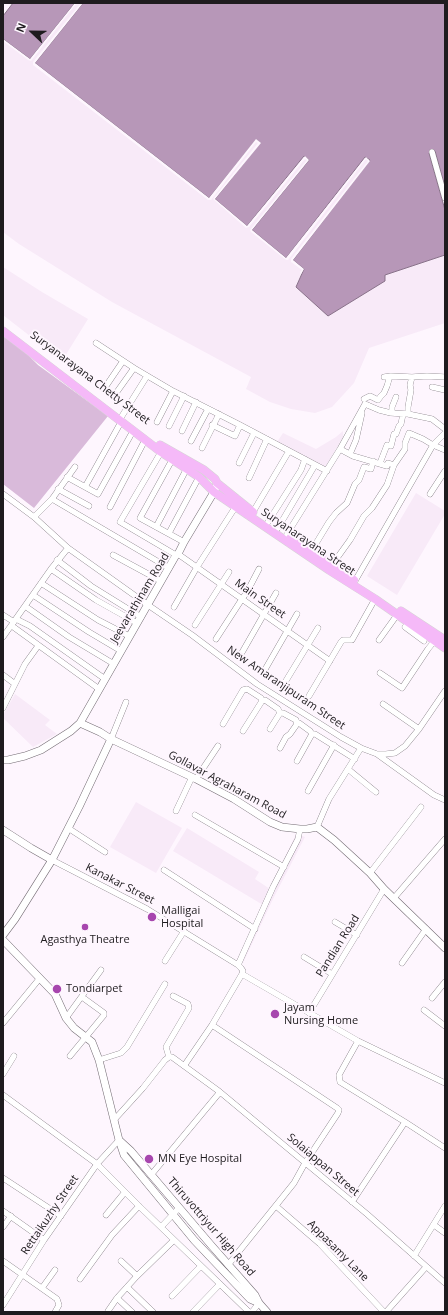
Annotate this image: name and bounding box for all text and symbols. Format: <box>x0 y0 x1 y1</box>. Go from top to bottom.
north arrow <box>12 12 52 52</box>
text: N <box>12 20 29 34</box>
street label: Suryanarayana Chetty Street <box>28 329 152 427</box>
street label: Suryanarayana Street <box>259 506 357 578</box>
street label: Jeevarathinam Road <box>108 550 172 646</box>
street label: Main Street <box>232 577 288 621</box>
street label: New Amaranjipuram Street <box>224 643 348 733</box>
street label: Gollavar Agraharam Road <box>166 748 288 822</box>
street label: Kanakar Street <box>83 861 157 907</box>
place label: Malligai Hospital <box>161 904 203 930</box>
marker: Malligai Hospital <box>146 911 158 923</box>
street label: Pandian Road <box>314 912 362 980</box>
marker: Agasthya Theatre <box>80 922 90 932</box>
place label: Agasthya Theatre <box>40 933 130 947</box>
place label: Tondiarpet <box>66 982 122 996</box>
marker: Tondiarpet <box>51 983 63 995</box>
place label: Jayam Nursing Home <box>284 1001 358 1027</box>
marker: Jayam Nursing Home <box>269 1008 281 1020</box>
street label: Solaiappan Street <box>284 1131 362 1199</box>
place label: MN Eye Hospital <box>158 1152 242 1166</box>
marker: MN Eye Hospital <box>143 1153 155 1165</box>
street label: Rettaikuzhy Street <box>18 1173 82 1257</box>
street label: Thiruvottriyur High Road <box>165 1175 257 1279</box>
street label: Appasamy Lane <box>305 1218 371 1284</box>

